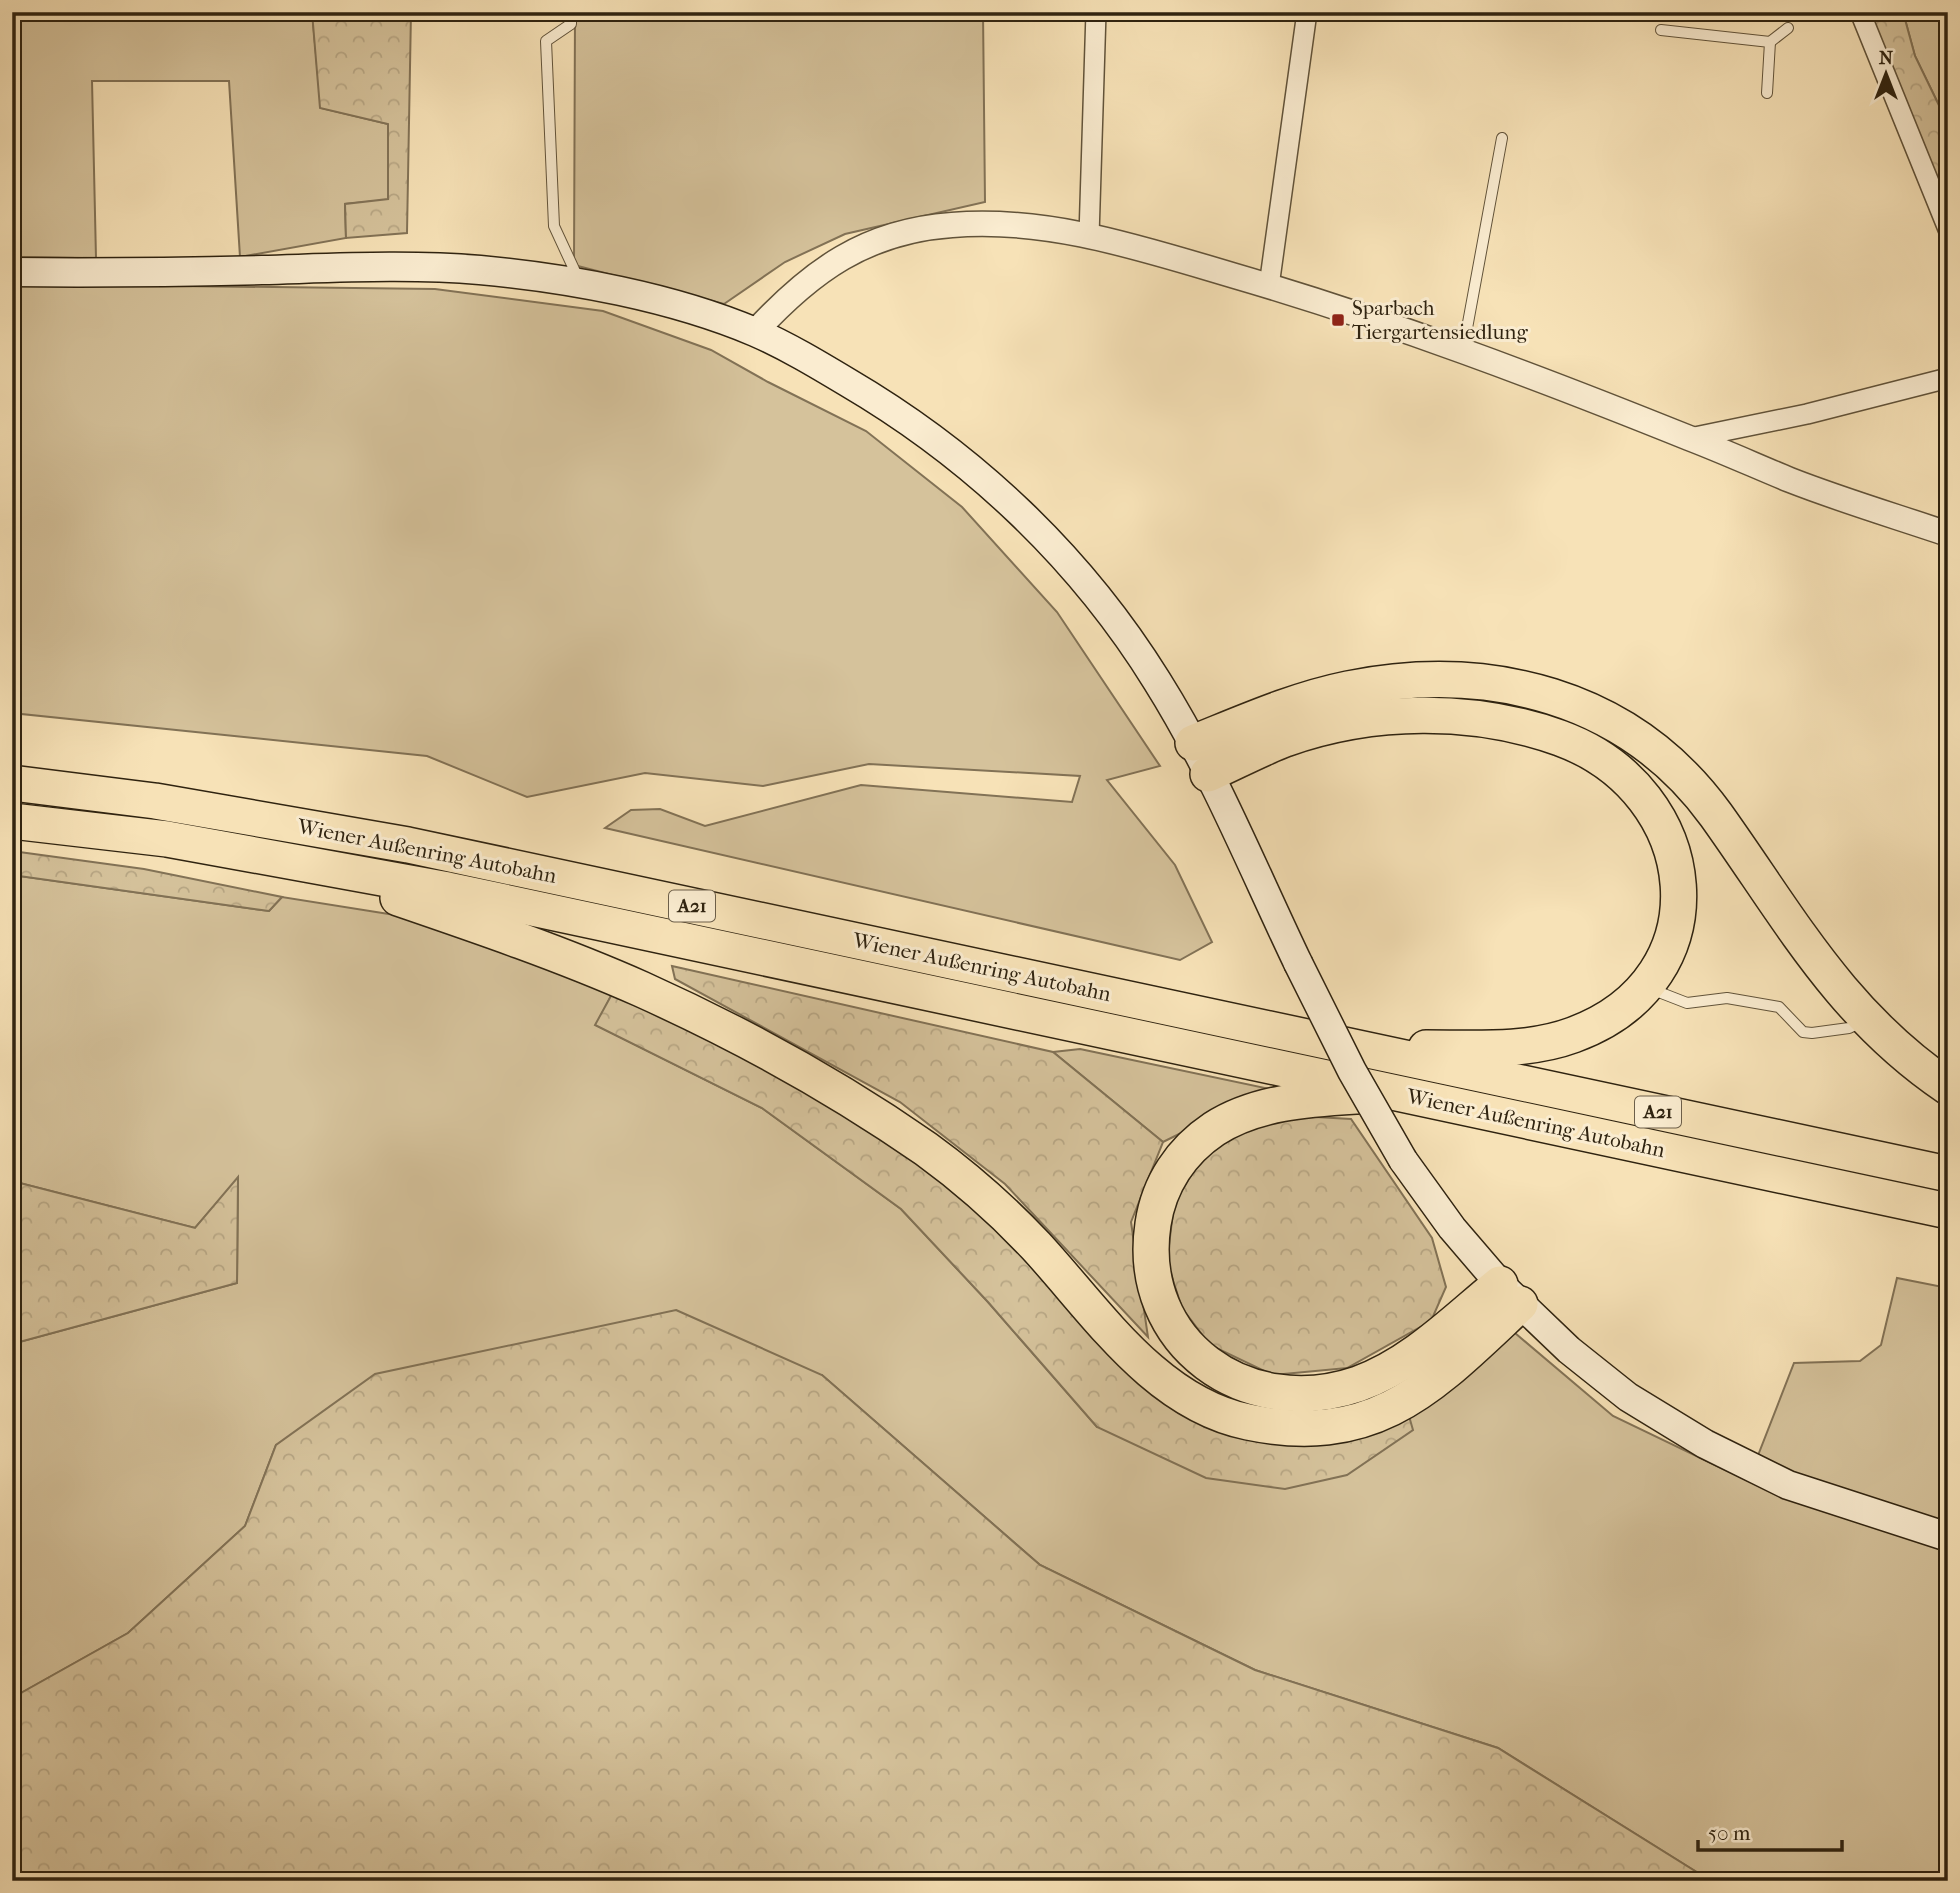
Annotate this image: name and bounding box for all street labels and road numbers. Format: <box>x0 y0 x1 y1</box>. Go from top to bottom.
street label: Wiener Außenring Autobahn <box>295 814 558 888</box>
road number: A21 <box>669 890 715 922</box>
street label: Wiener Außenring Autobahn <box>850 928 1113 1006</box>
street label: Wiener Außenring Autobahn <box>1404 1084 1667 1162</box>
road number: A21 <box>1635 1096 1681 1128</box>

